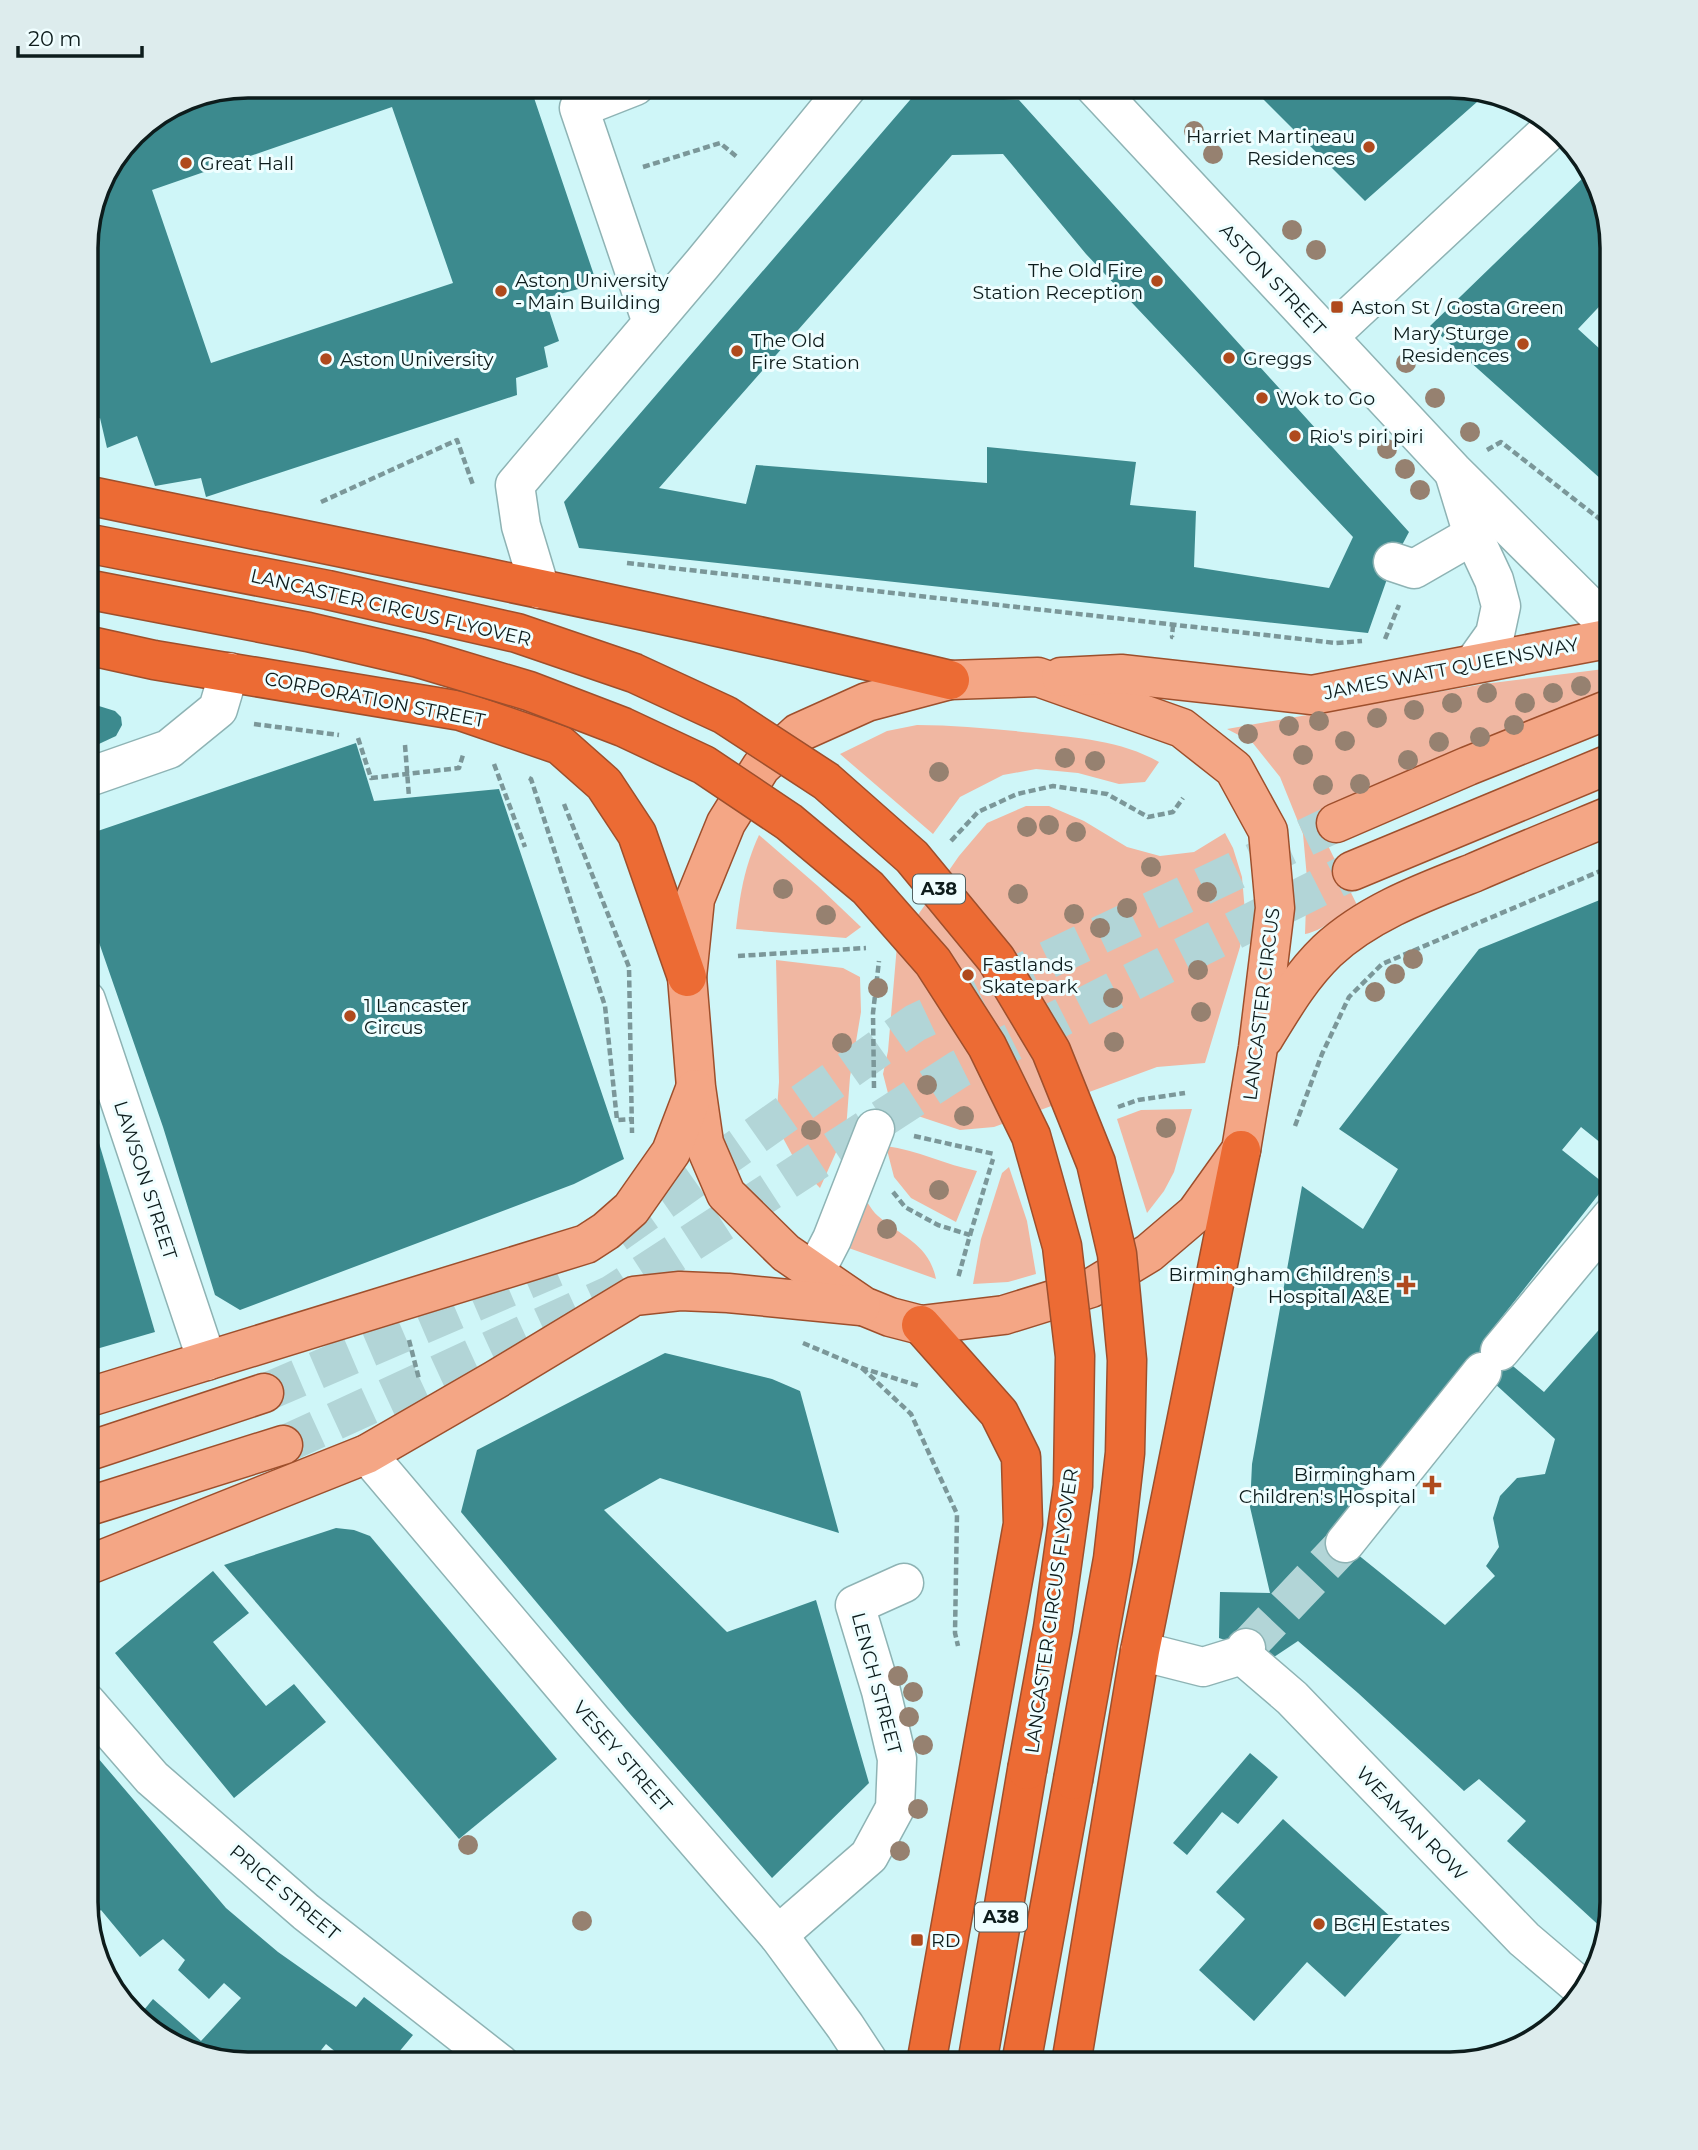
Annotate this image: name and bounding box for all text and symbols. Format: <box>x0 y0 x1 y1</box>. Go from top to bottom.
scale bar <box>18 14 142 58</box>
text: 20 m <box>28 26 82 51</box>
place label: Harriet Martineau Residences <box>1186 125 1355 170</box>
marker: Harriet Martineau Residences <box>1361 139 1377 155</box>
place label: Great Hall <box>200 152 294 175</box>
marker: Great Hall <box>178 155 194 171</box>
street label: ASTON STREET <box>1215 219 1330 340</box>
place label: The Old Fire Station Reception <box>973 259 1143 304</box>
place label: Aston University - Main Building <box>515 269 669 314</box>
marker: The Old Fire Station Reception <box>1149 273 1165 289</box>
marker: Aston University - Main Building <box>493 283 509 299</box>
place label: Aston St / Gosta Green <box>1351 296 1564 319</box>
marker: Aston St / Gosta Green <box>1329 299 1345 315</box>
place label: Mary Sturge Residences <box>1393 322 1509 367</box>
place label: The Old Fire Station <box>751 329 860 374</box>
marker: Mary Sturge Residences <box>1515 336 1531 352</box>
marker: The Old Fire Station <box>729 343 745 359</box>
place label: Greggs <box>1243 347 1312 370</box>
place label: Aston University <box>340 348 494 371</box>
marker: Greggs <box>1221 350 1237 366</box>
marker: Aston University <box>318 351 334 367</box>
place label: Wok to Go <box>1276 387 1375 410</box>
marker: Wok to Go <box>1254 390 1270 406</box>
place label: Rio's piri piri <box>1309 425 1424 448</box>
marker: Rio's piri piri <box>1287 428 1303 444</box>
street label: LANCASTER CIRCUS FLYOVER <box>248 564 533 651</box>
street label: JAMES WATT QUEENSWAY <box>1321 632 1582 705</box>
street label: CORPORATION STREET <box>263 667 487 732</box>
road number: A38 <box>913 874 965 904</box>
street label: LANCASTER CIRCUS <box>1238 906 1285 1102</box>
place label: Fastlands Skatepark <box>982 953 1078 998</box>
marker: Fastlands Skatepark <box>960 967 976 983</box>
place label: 1 Lancaster Circus <box>364 994 469 1039</box>
marker: 1 Lancaster Circus <box>342 1008 358 1024</box>
street label: LAWSON STREET <box>109 1098 182 1262</box>
place label: Birmingham Children's Hospital A&E <box>1169 1263 1390 1308</box>
marker: Birmingham Children's Hospital A&E <box>1396 1275 1416 1295</box>
place label: Birmingham Children's Hospital <box>1239 1463 1416 1508</box>
street label: LANCASTER CIRCUS FLYOVER <box>1020 1467 1083 1755</box>
marker: Birmingham Children's Hospital <box>1422 1475 1442 1495</box>
street label: LENCH STREET <box>847 1610 907 1757</box>
street label: VESEY STREET <box>568 1696 677 1817</box>
street label: WEAMAN ROW <box>1351 1761 1472 1885</box>
street label: PRICE STREET <box>225 1840 344 1945</box>
road number: A38 <box>975 1902 1027 1931</box>
place label: BCH Estates <box>1333 1913 1450 1936</box>
marker: BCH Estates <box>1311 1916 1327 1932</box>
place label: RD <box>931 1929 960 1952</box>
marker: RD <box>909 1932 925 1948</box>

